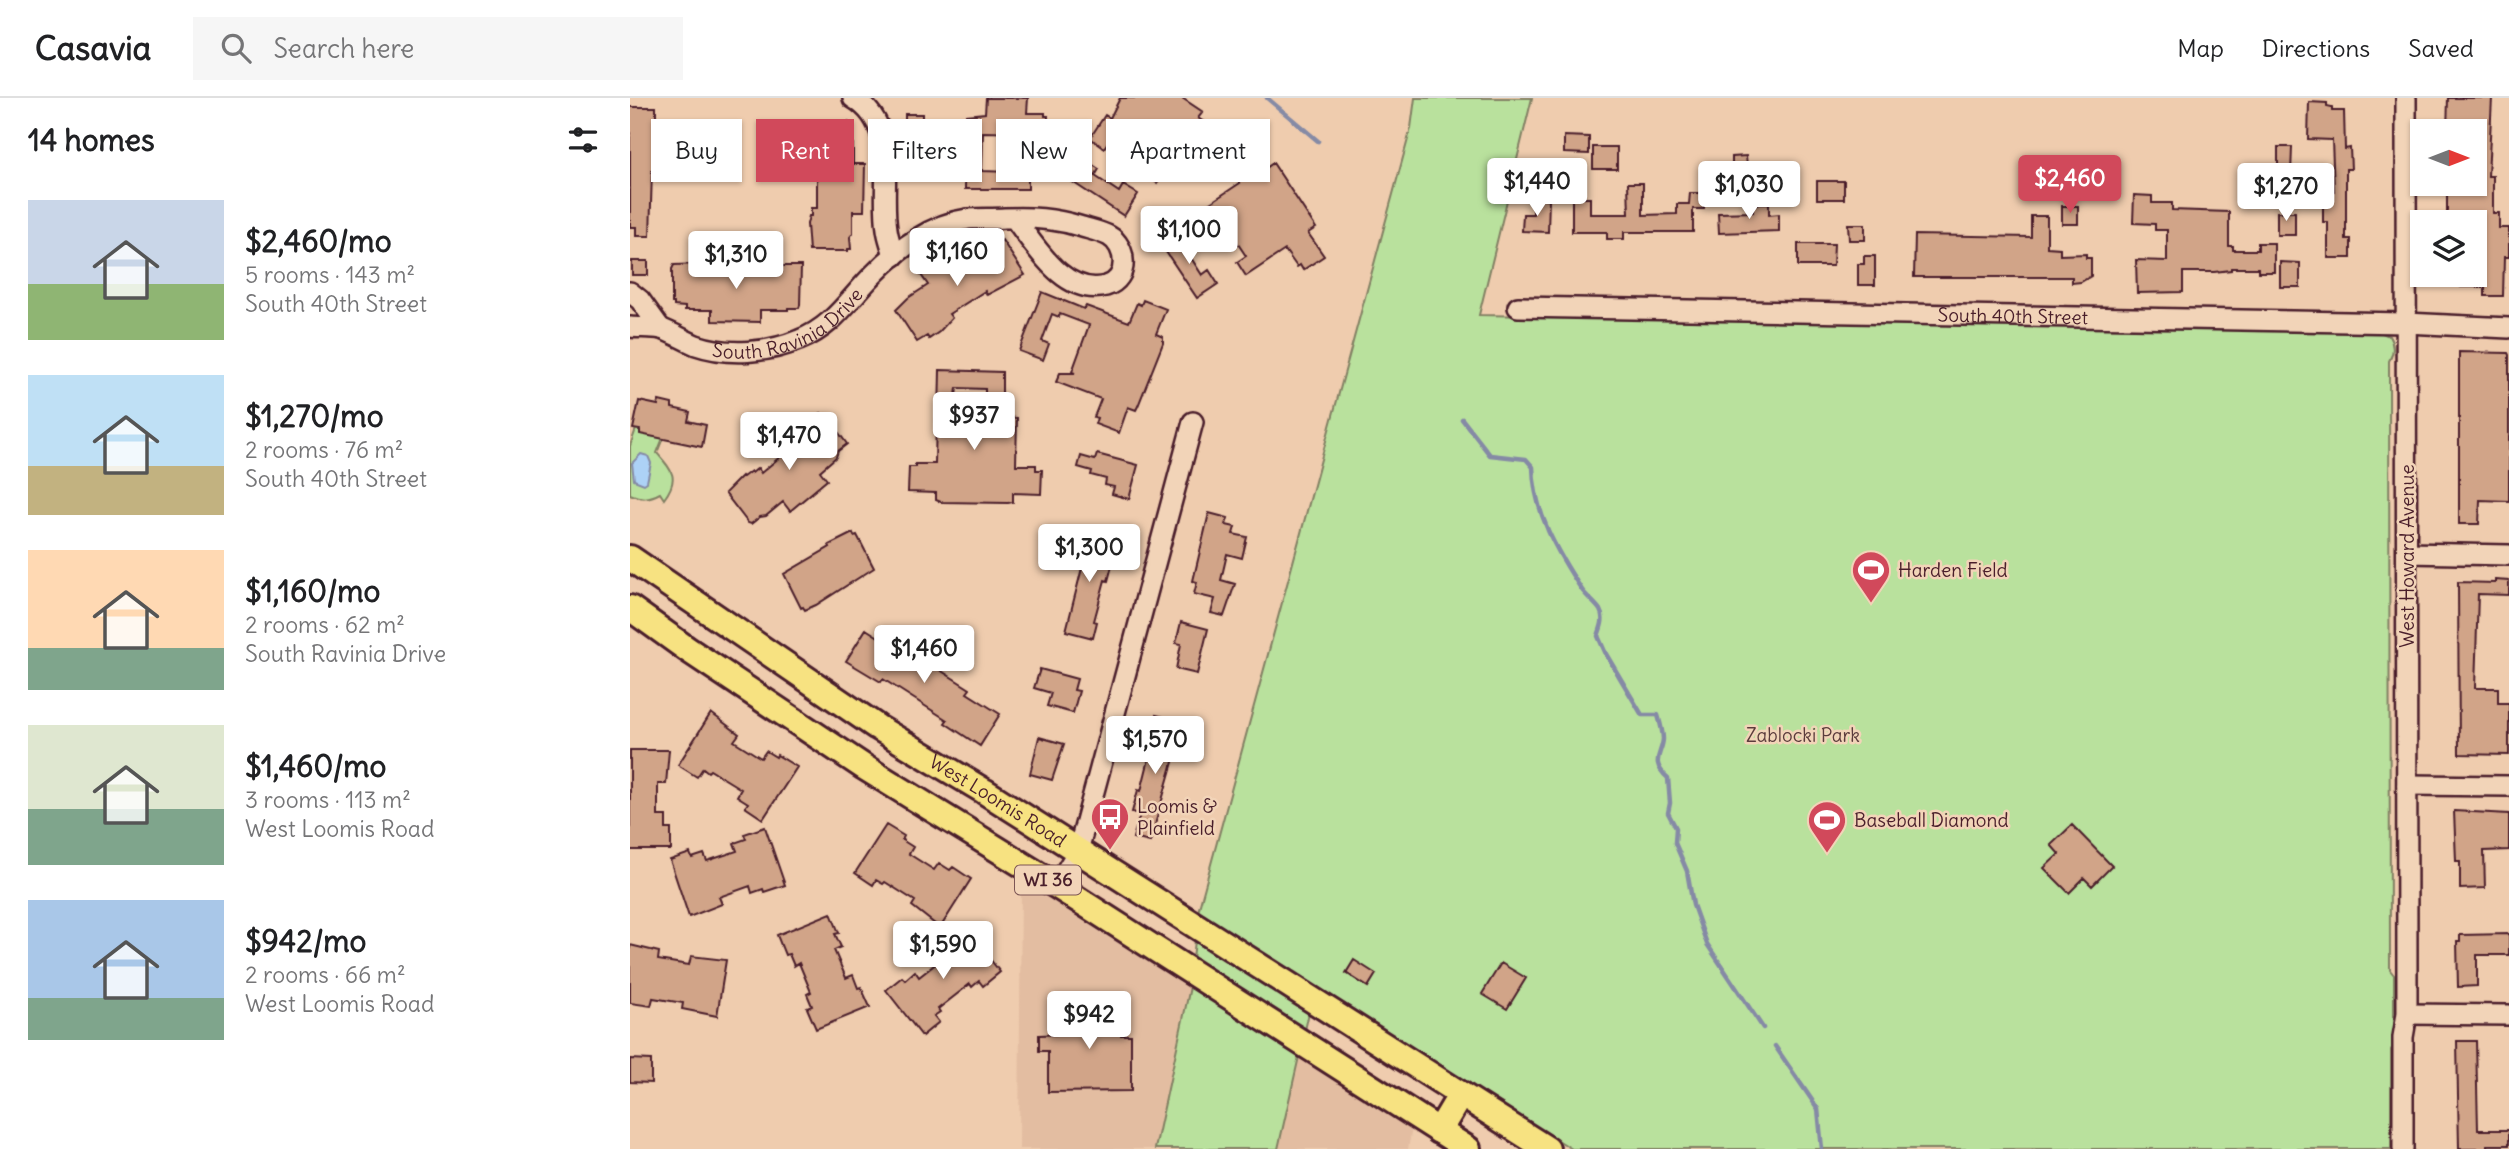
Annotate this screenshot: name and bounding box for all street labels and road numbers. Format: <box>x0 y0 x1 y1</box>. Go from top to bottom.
street label: South Ravinia Drive <box>711 283 868 364</box>
street label: South 40th Street <box>1937 303 2088 329</box>
street label: West Howard Avenue <box>2395 464 2419 648</box>
street label: West Loomis Road <box>925 749 1071 852</box>
road number: WI 36 <box>1015 866 1081 894</box>

